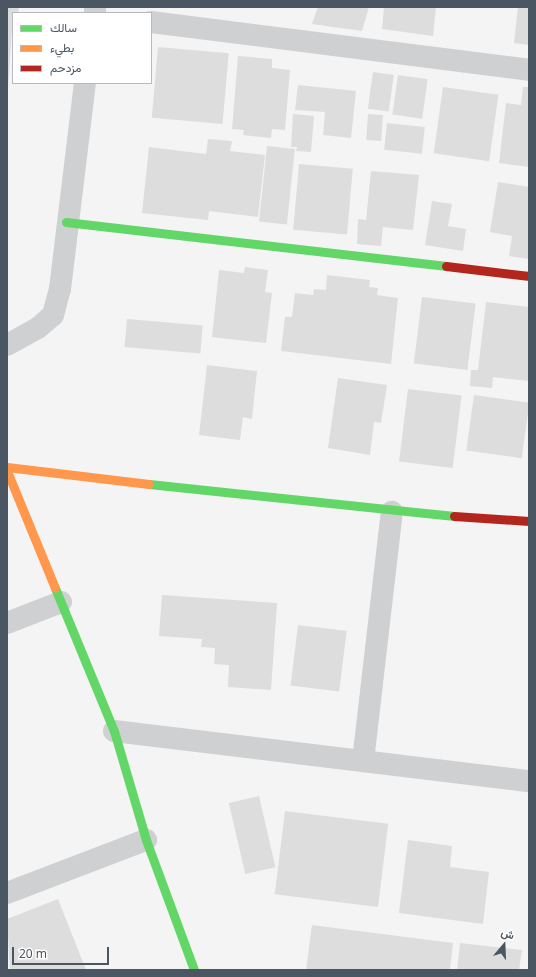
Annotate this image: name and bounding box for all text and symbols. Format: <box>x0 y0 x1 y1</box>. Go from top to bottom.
legend <box>12 12 152 84</box>
text: سالك <box>50 19 77 36</box>
text: بطيء <box>50 39 74 56</box>
text: مزدحم <box>50 59 81 76</box>
text: ش <box>499 924 517 942</box>
north arrow <box>484 925 524 965</box>
scale bar <box>14 939 111 965</box>
text: 20 m <box>19 945 47 962</box>

